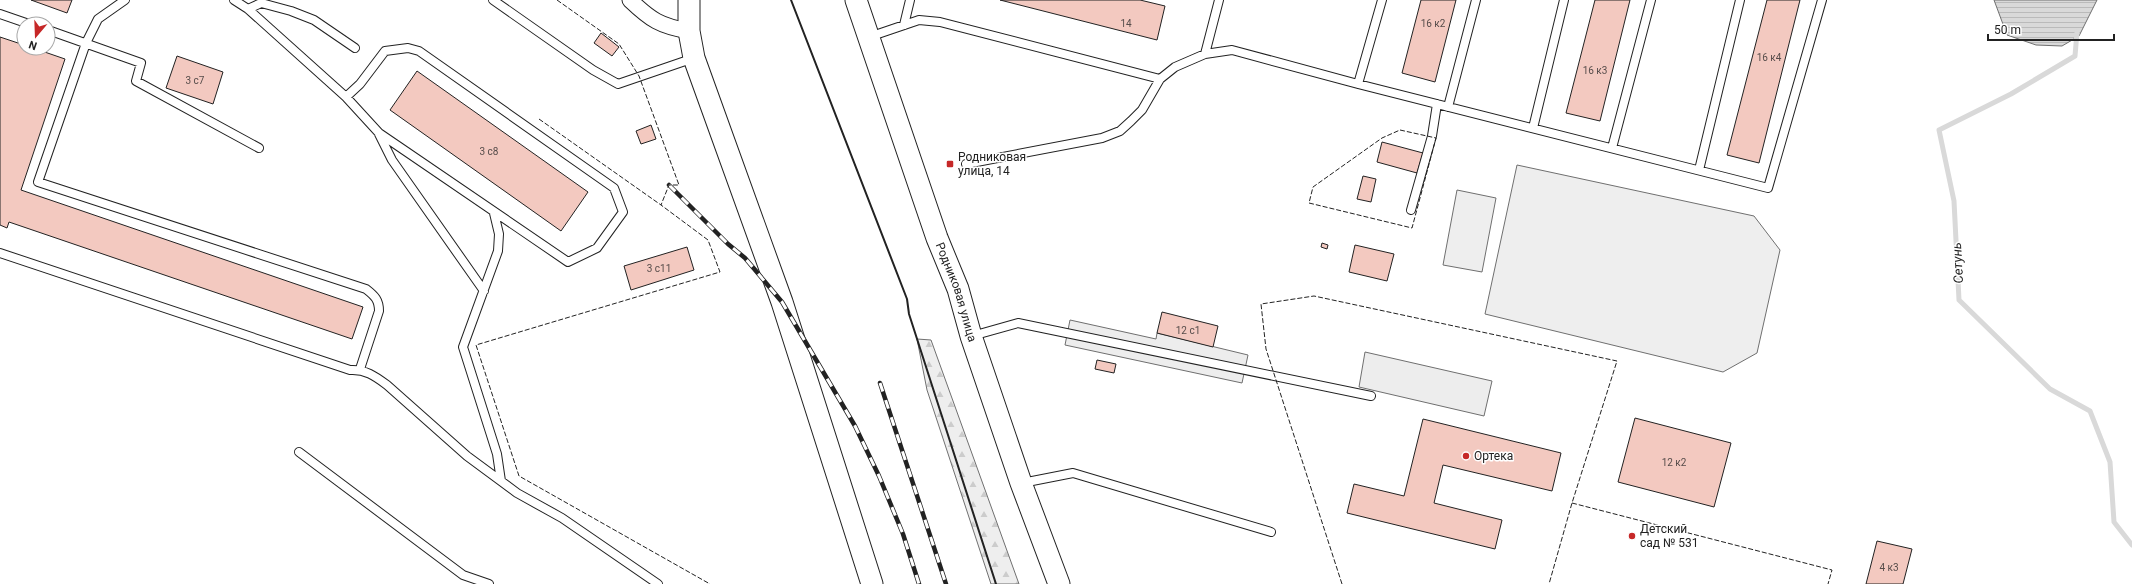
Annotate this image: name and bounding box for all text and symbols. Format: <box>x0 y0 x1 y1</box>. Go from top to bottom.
north arrow <box>16 16 56 56</box>
scale bar <box>1988 16 2114 42</box>
house number: 14 <box>1120 18 1132 29</box>
house number: 16 к2 <box>1421 18 1446 29</box>
text: 50 m <box>1994 23 2021 37</box>
text: N <box>27 37 39 52</box>
house number: 16 к4 <box>1757 52 1782 63</box>
house number: 16 к3 <box>1583 65 1607 76</box>
house number: 3 c7 <box>186 75 205 86</box>
house number: 3 c8 <box>480 146 499 157</box>
place label: Родниковая улица, 14 <box>958 150 1026 178</box>
marker: Родниковая улица, 14 <box>945 159 955 169</box>
street label: Родниковая улица <box>933 240 979 344</box>
water label: Сетунь <box>1949 242 1966 284</box>
house number: 3 c11 <box>647 263 671 274</box>
house number: 12 с1 <box>1176 325 1200 336</box>
place label: Ортека <box>1474 449 1513 463</box>
marker: Ортека <box>1461 451 1471 461</box>
house number: 12 к2 <box>1662 457 1687 468</box>
place label: Детский сад № 531 <box>1640 522 1699 550</box>
marker: Детский сад № 531 <box>1627 531 1637 541</box>
house number: 4 к3 <box>1879 562 1899 573</box>

